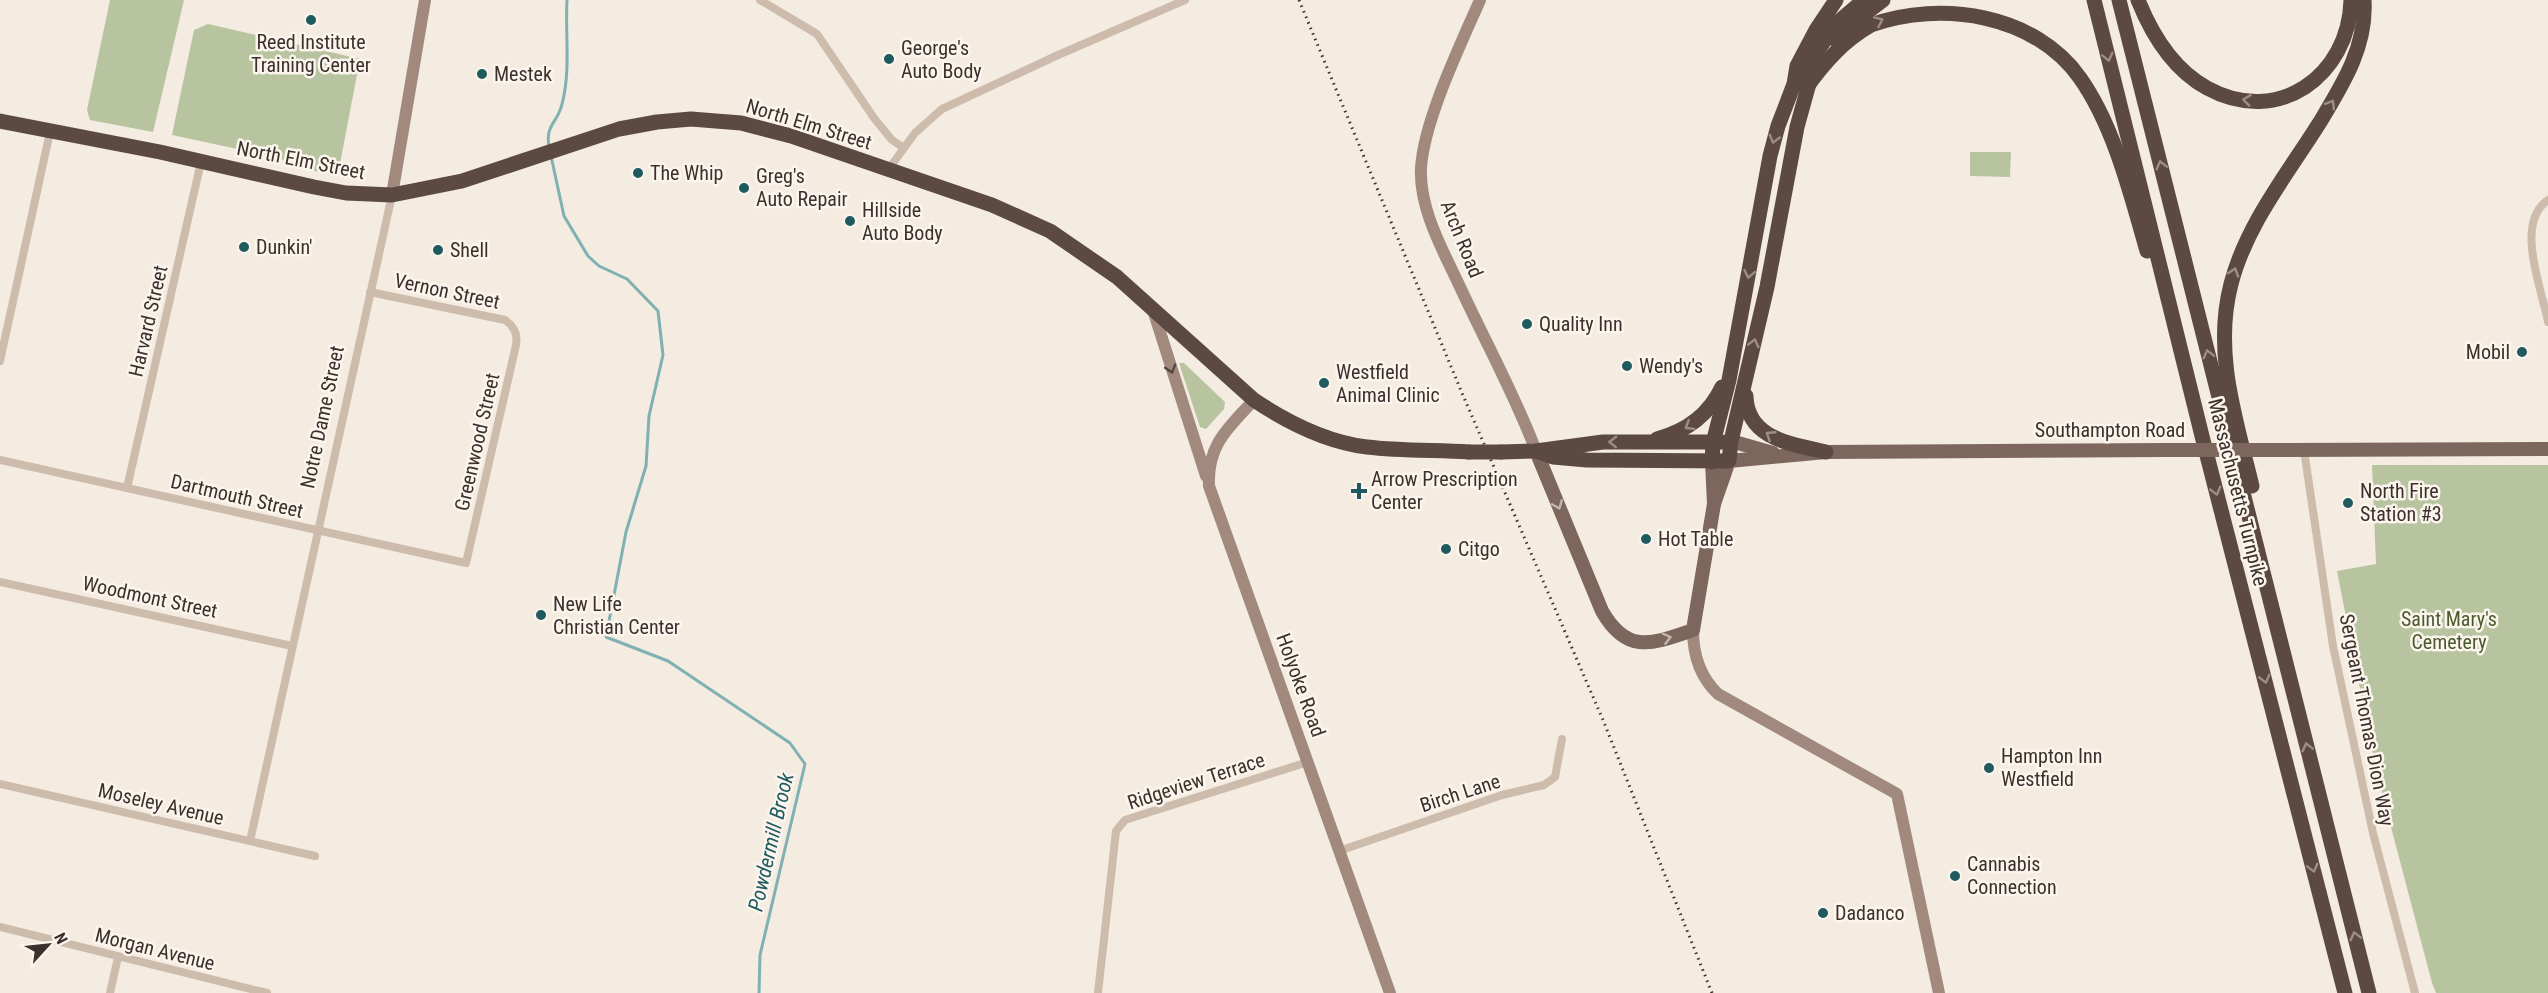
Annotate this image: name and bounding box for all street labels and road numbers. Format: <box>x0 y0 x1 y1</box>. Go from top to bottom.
street label: North Elm Street <box>743 93 875 155</box>
street label: North Elm Street <box>235 136 367 184</box>
street label: Arch Road <box>1436 197 1488 281</box>
street label: Harvard Street <box>124 263 172 379</box>
street label: Vernon Street <box>392 268 502 314</box>
street label: Notre Dame Street <box>295 343 349 490</box>
street label: Greenwood Street <box>449 371 505 513</box>
street label: Massachusetts Turnpike <box>2203 396 2273 588</box>
street label: Southampton Road <box>2035 418 2185 442</box>
street label: Dartmouth Street <box>168 469 306 523</box>
street label: Woodmont Street <box>80 571 220 623</box>
street label: Sergeant Thomas Dion Way <box>2335 612 2399 828</box>
street label: Holyoke Road <box>1271 630 1331 740</box>
street label: Ridgeview Terrace <box>1124 748 1268 814</box>
street label: Birch Lane <box>1417 769 1503 817</box>
street label: Moseley Avenue <box>96 778 226 830</box>
street label: Morgan Avenue <box>93 923 217 975</box>

